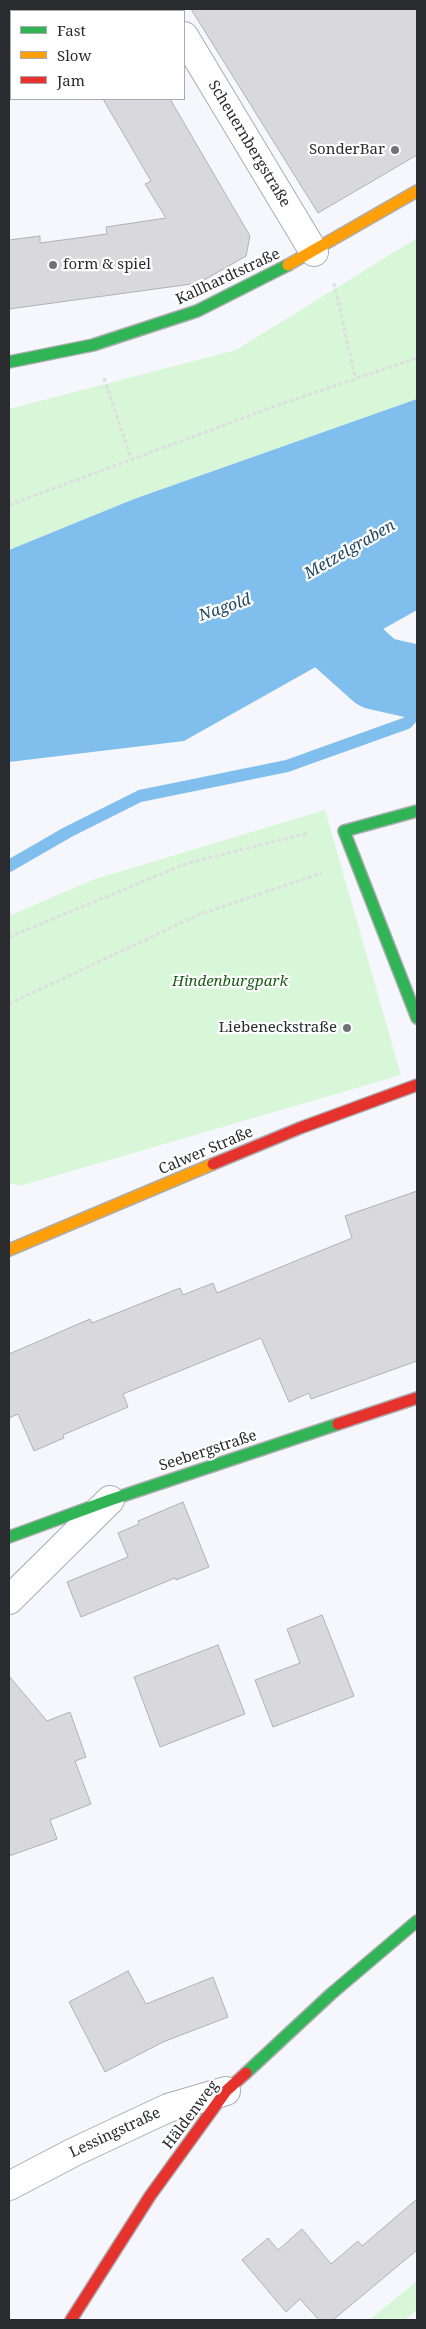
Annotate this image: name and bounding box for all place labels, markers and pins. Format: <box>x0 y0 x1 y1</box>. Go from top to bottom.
place label: SonderBar <box>309 141 385 159</box>
marker: SonderBar <box>389 144 401 156</box>
place label: form & spiel <box>63 256 151 274</box>
marker: form & spiel <box>47 259 59 271</box>
place label: Liebeneckstraße <box>219 1019 337 1037</box>
marker: Liebeneckstraße <box>341 1022 353 1034</box>

